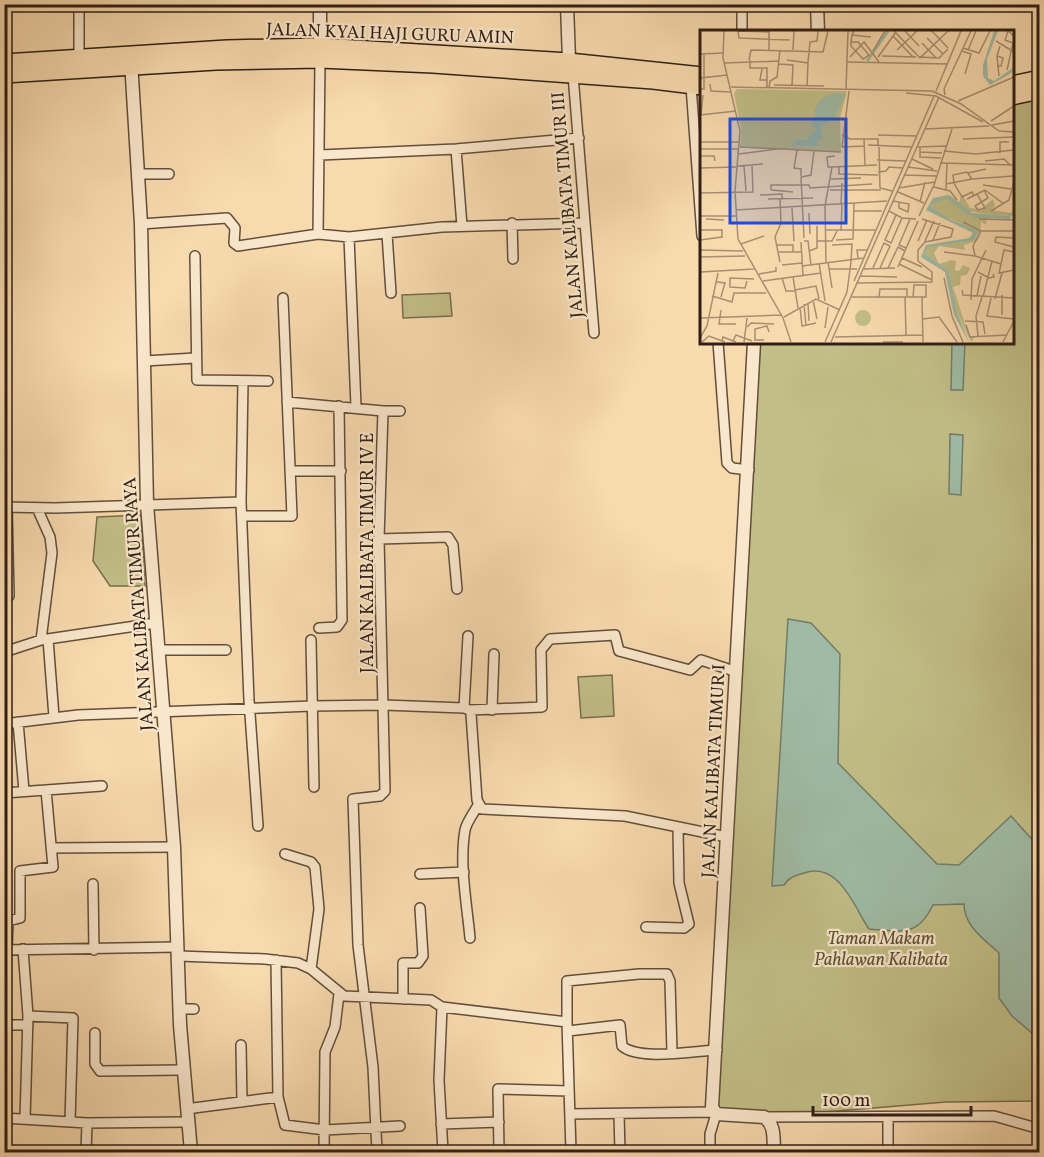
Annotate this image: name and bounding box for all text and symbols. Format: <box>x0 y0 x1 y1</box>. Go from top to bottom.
street label: JALAN KYAI HAJI GURU AMIN <box>266 18 514 51</box>
inset map <box>700 30 1014 344</box>
street label: JALAN KALIBATA TIMUR III <box>546 91 591 319</box>
street label: JALAN KALIBATA TIMUR IV E <box>356 433 381 673</box>
street label: JALAN KALIBATA TIMUR RAYA <box>118 476 161 732</box>
street label: JALAN KALIBATA TIMUR I <box>696 663 733 879</box>
park label: Taman Makam Pahlawan Kalibata <box>814 927 948 973</box>
scale bar <box>813 1079 970 1117</box>
text: 100 m <box>822 1089 871 1114</box>

